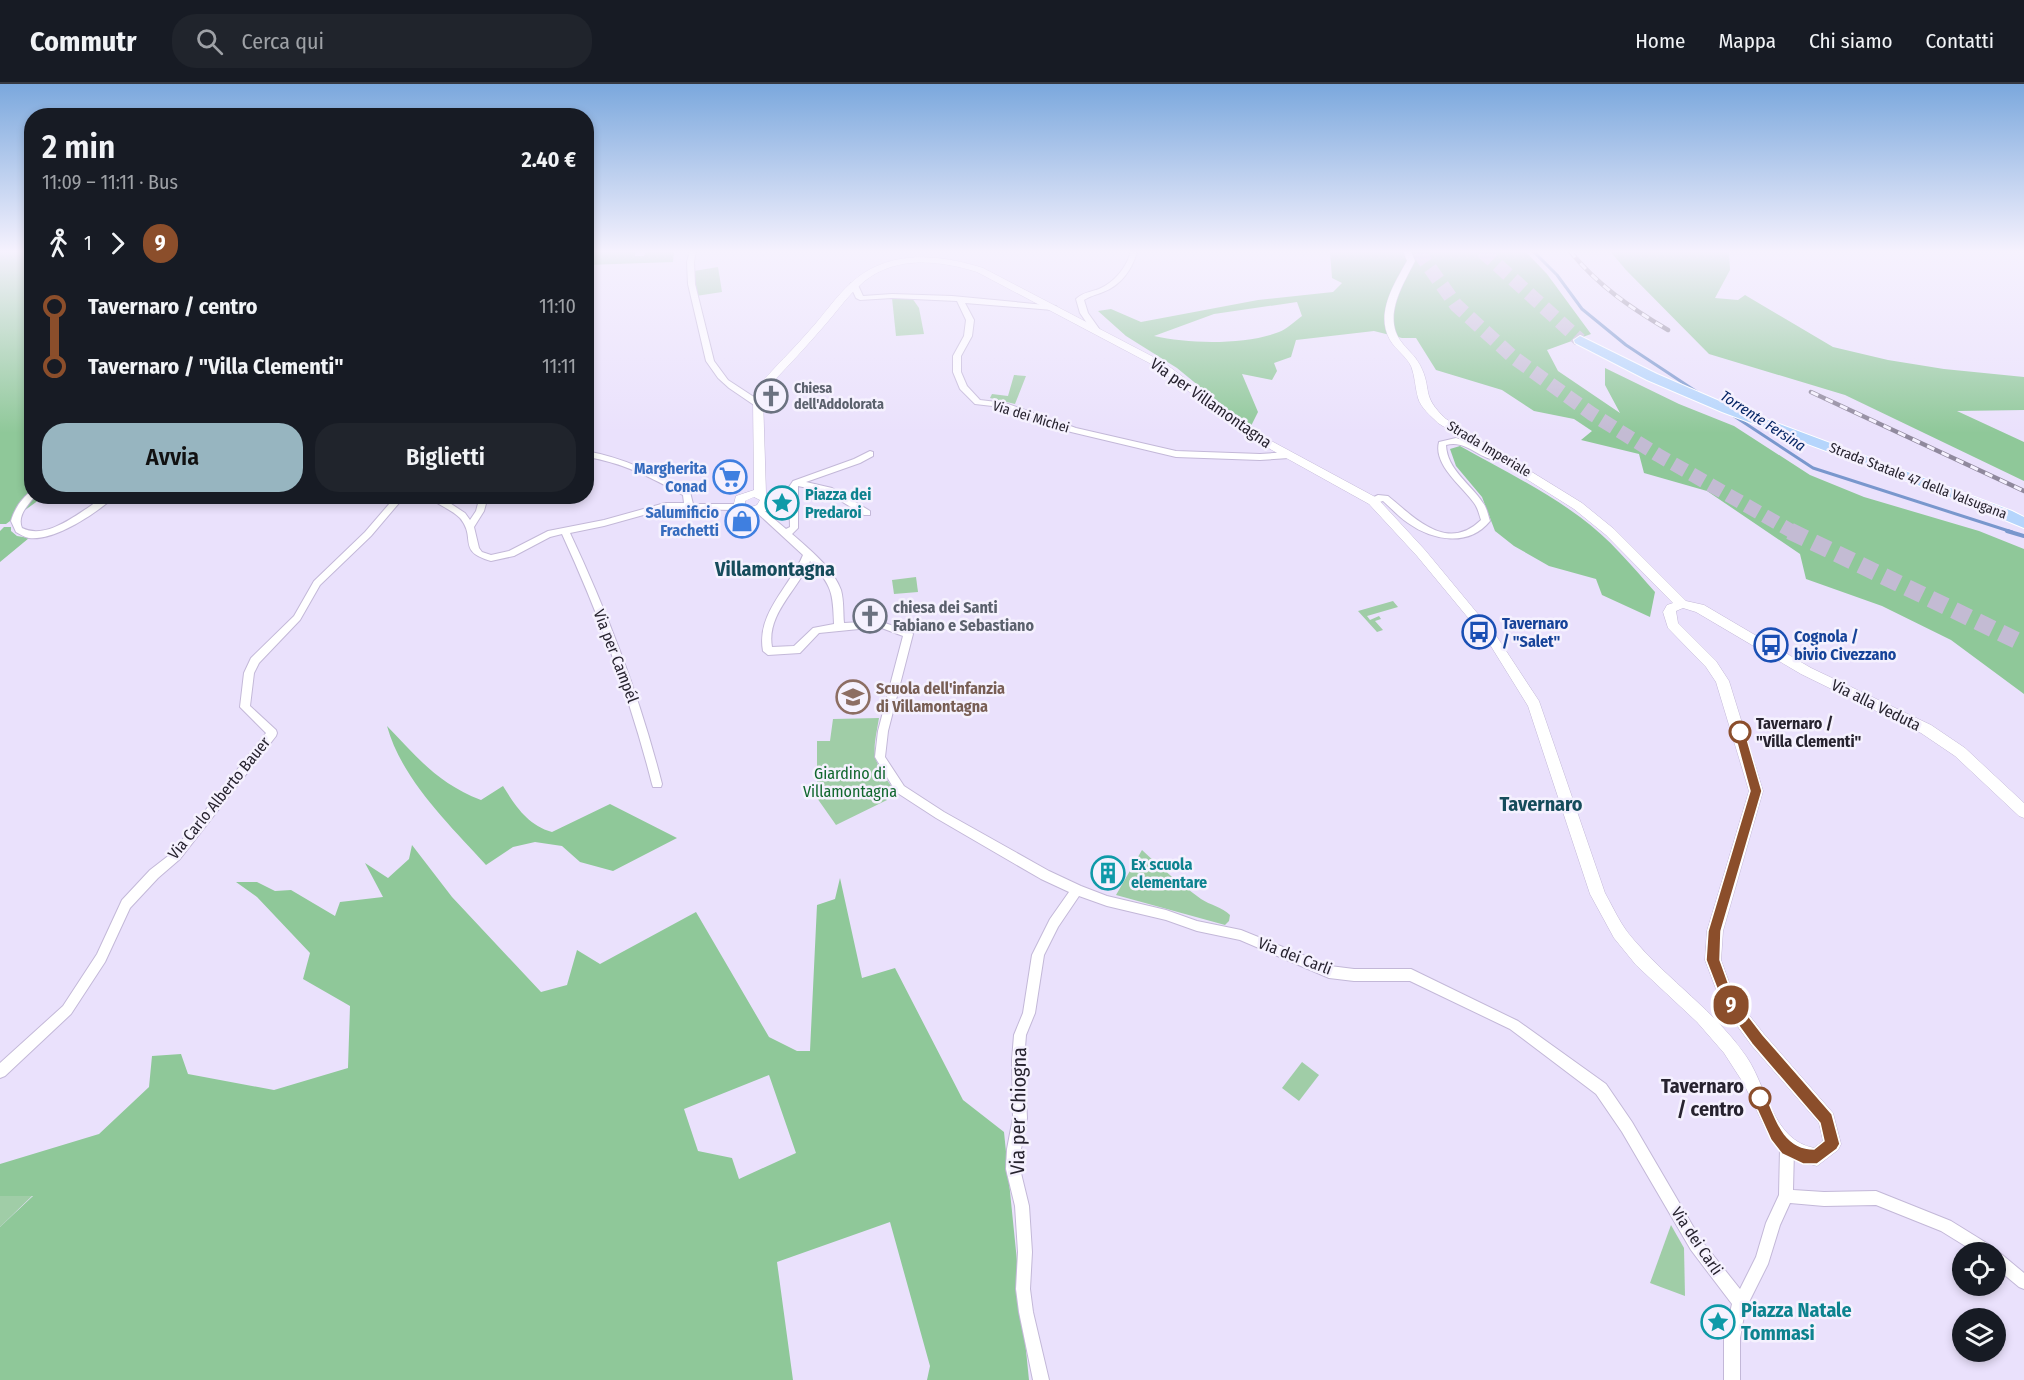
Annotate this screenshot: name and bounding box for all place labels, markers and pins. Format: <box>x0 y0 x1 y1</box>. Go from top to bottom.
church icon: Chiesa dell'Addolorata <box>753 378 789 414</box>
place label: Chiesa dell'Addolorata <box>794 380 884 413</box>
place label: Margherita Conad <box>634 459 707 496</box>
supermarket icon: Margherita Conad <box>712 459 748 495</box>
place icon: Piazza dei Predaroi <box>764 485 800 521</box>
place label: Piazza dei Predaroi <box>805 485 871 522</box>
place label: Salumificio Frachetti <box>645 503 719 540</box>
shop icon: Salumificio Frachetti <box>724 503 760 539</box>
church icon: chiesa dei Santi Fabiano e Sebastiano <box>852 598 888 634</box>
place label: chiesa dei Santi Fabiano e Sebastiano <box>893 598 1034 635</box>
bus stop icon: Tavernaro / "Salet" <box>1461 614 1497 650</box>
place label: Tavernaro / "Salet" <box>1502 614 1569 651</box>
bus stop icon: Cognola / bivio Civezzano <box>1753 627 1789 663</box>
place label: Cognola / bivio Civezzano <box>1794 627 1897 664</box>
school or university icon: Scuola dell'infanzia di Villamontagna <box>835 679 871 715</box>
place label: Scuola dell'infanzia di Villamontagna <box>876 679 1005 716</box>
place label: Tavernaro / "Villa Clementi" <box>1756 714 1862 751</box>
marker: Tavernaro / "Villa Clementi" <box>1729 721 1751 743</box>
building icon: Ex scuola elementare <box>1090 855 1126 891</box>
place label: Ex scuola elementare <box>1131 855 1207 892</box>
place label: Tavernaro / centro <box>1661 1074 1744 1121</box>
marker: Tavernaro / centro <box>1749 1087 1771 1109</box>
place label: Piazza Natale Tommasi <box>1741 1298 1852 1345</box>
place icon: Piazza Natale Tommasi <box>1700 1304 1736 1340</box>

